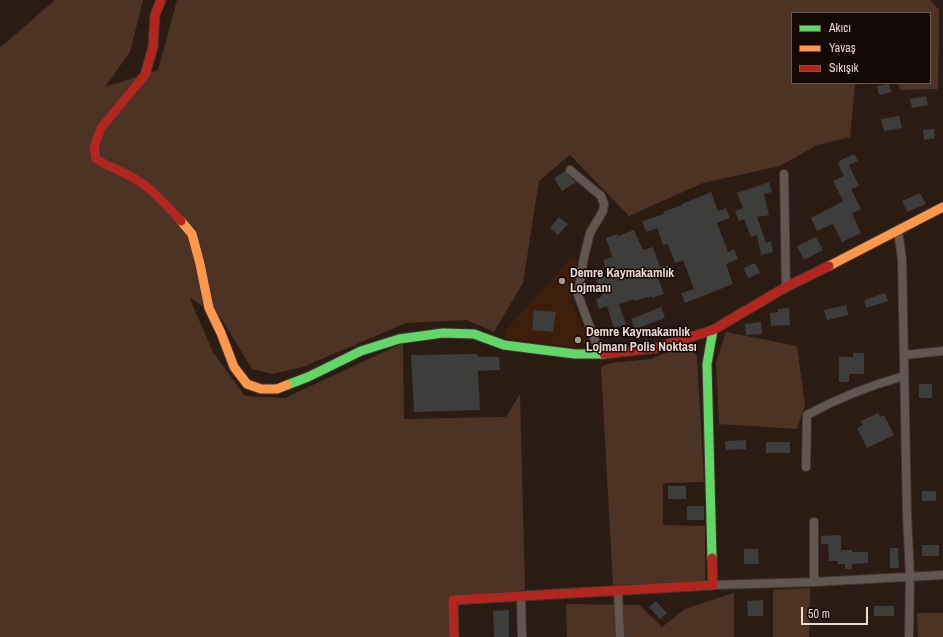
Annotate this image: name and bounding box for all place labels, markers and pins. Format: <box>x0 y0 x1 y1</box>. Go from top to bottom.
place label: Demre Kaymakamlık Lojmanı <box>570 266 674 297</box>
marker: Demre Kaymakamlık Lojmanı <box>557 276 567 286</box>
place label: Demre Kaymakamlık Lojmanı Polis Noktası <box>586 325 697 356</box>
marker: Demre Kaymakamlık Lojmanı Polis Noktası <box>573 335 583 345</box>

